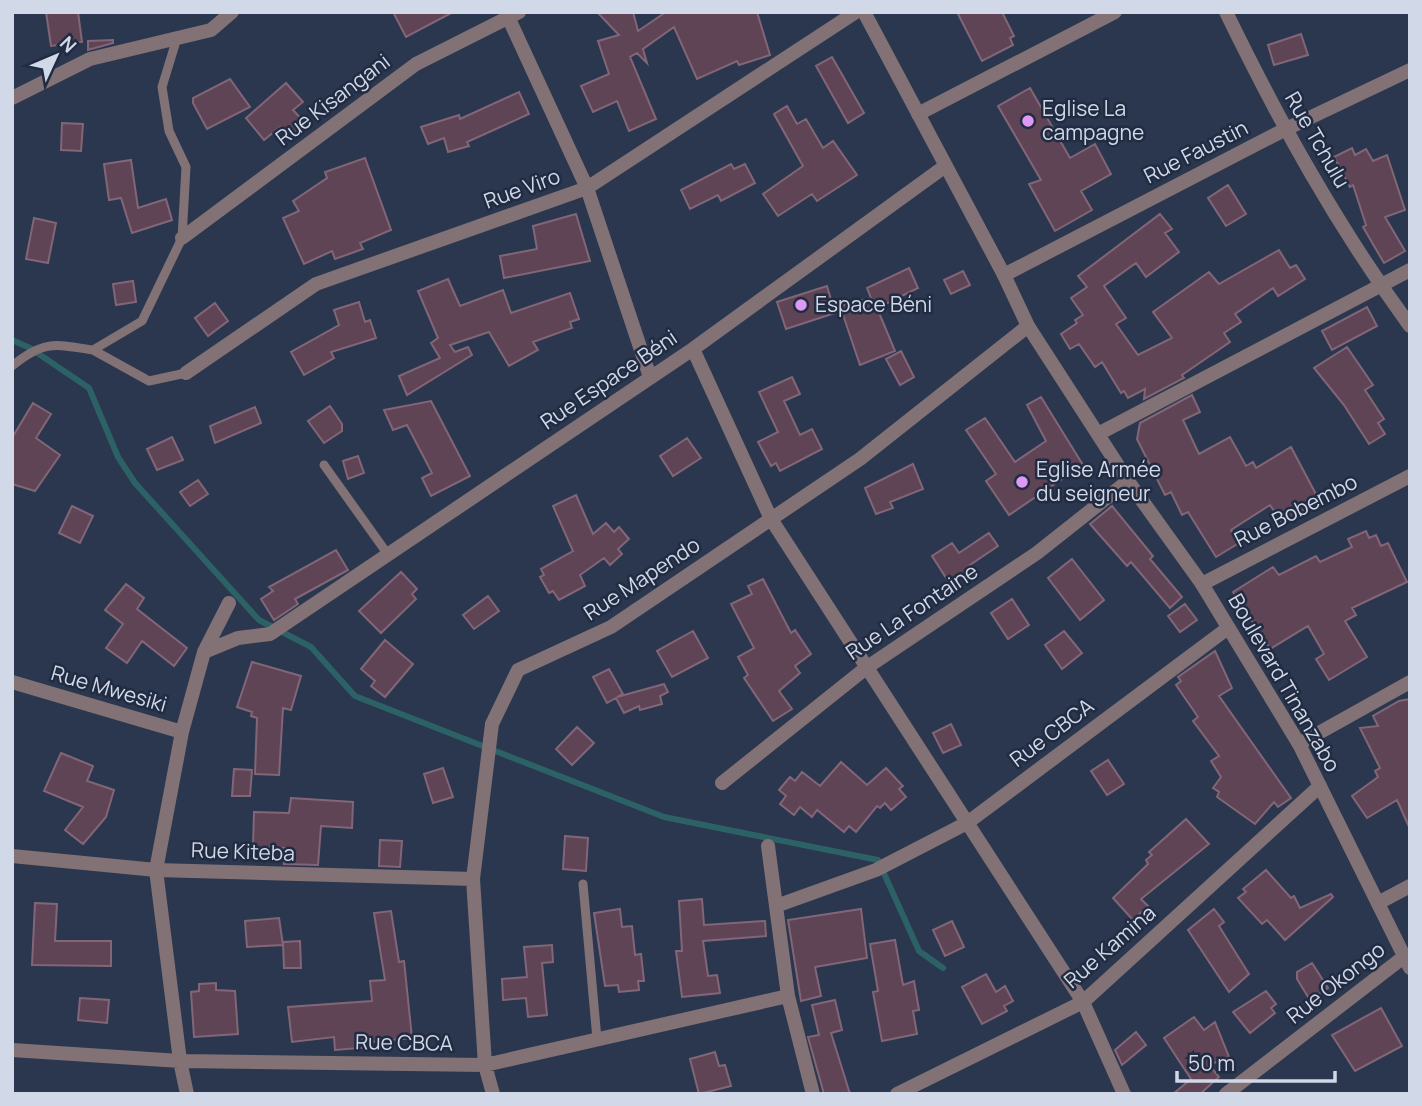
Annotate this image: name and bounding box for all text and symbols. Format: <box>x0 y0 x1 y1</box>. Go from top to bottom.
north arrow <box>21 21 91 91</box>
text: N <box>54 30 82 58</box>
street label: Rue Kisangani <box>270 47 395 151</box>
street label: Rue Tchulu <box>1279 86 1357 193</box>
place label: Eglise La campagne <box>1042 94 1144 146</box>
marker: Eglise La campagne <box>1020 113 1036 129</box>
street label: Rue Faustin <box>1139 113 1252 189</box>
street label: Rue Viro <box>480 161 564 215</box>
place label: Espace Béni <box>815 290 932 318</box>
marker: Espace Béni <box>793 297 809 313</box>
street label: Rue Espace Béni <box>535 323 682 435</box>
place label: Eglise Armée du seigneur <box>1036 455 1161 507</box>
street label: Rue Bobembo <box>1229 467 1362 553</box>
marker: Eglise Armée du seigneur <box>1014 474 1030 490</box>
street label: Rue Mapendo <box>578 530 705 626</box>
street label: Rue La Fontaine <box>840 557 983 666</box>
street label: Boulevard Tinanzabo <box>1222 588 1347 777</box>
street label: Rue Mwesiki <box>48 658 170 718</box>
street label: Rue CBCA <box>1004 692 1099 773</box>
street label: Rue Kiteba <box>191 835 295 867</box>
street label: Rue Kamina <box>1057 899 1161 994</box>
street label: Rue Okongo <box>1281 935 1390 1029</box>
street label: Rue CBCA <box>355 1027 453 1057</box>
scale bar <box>1177 1040 1334 1084</box>
text: 50 m <box>1188 1049 1235 1077</box>

